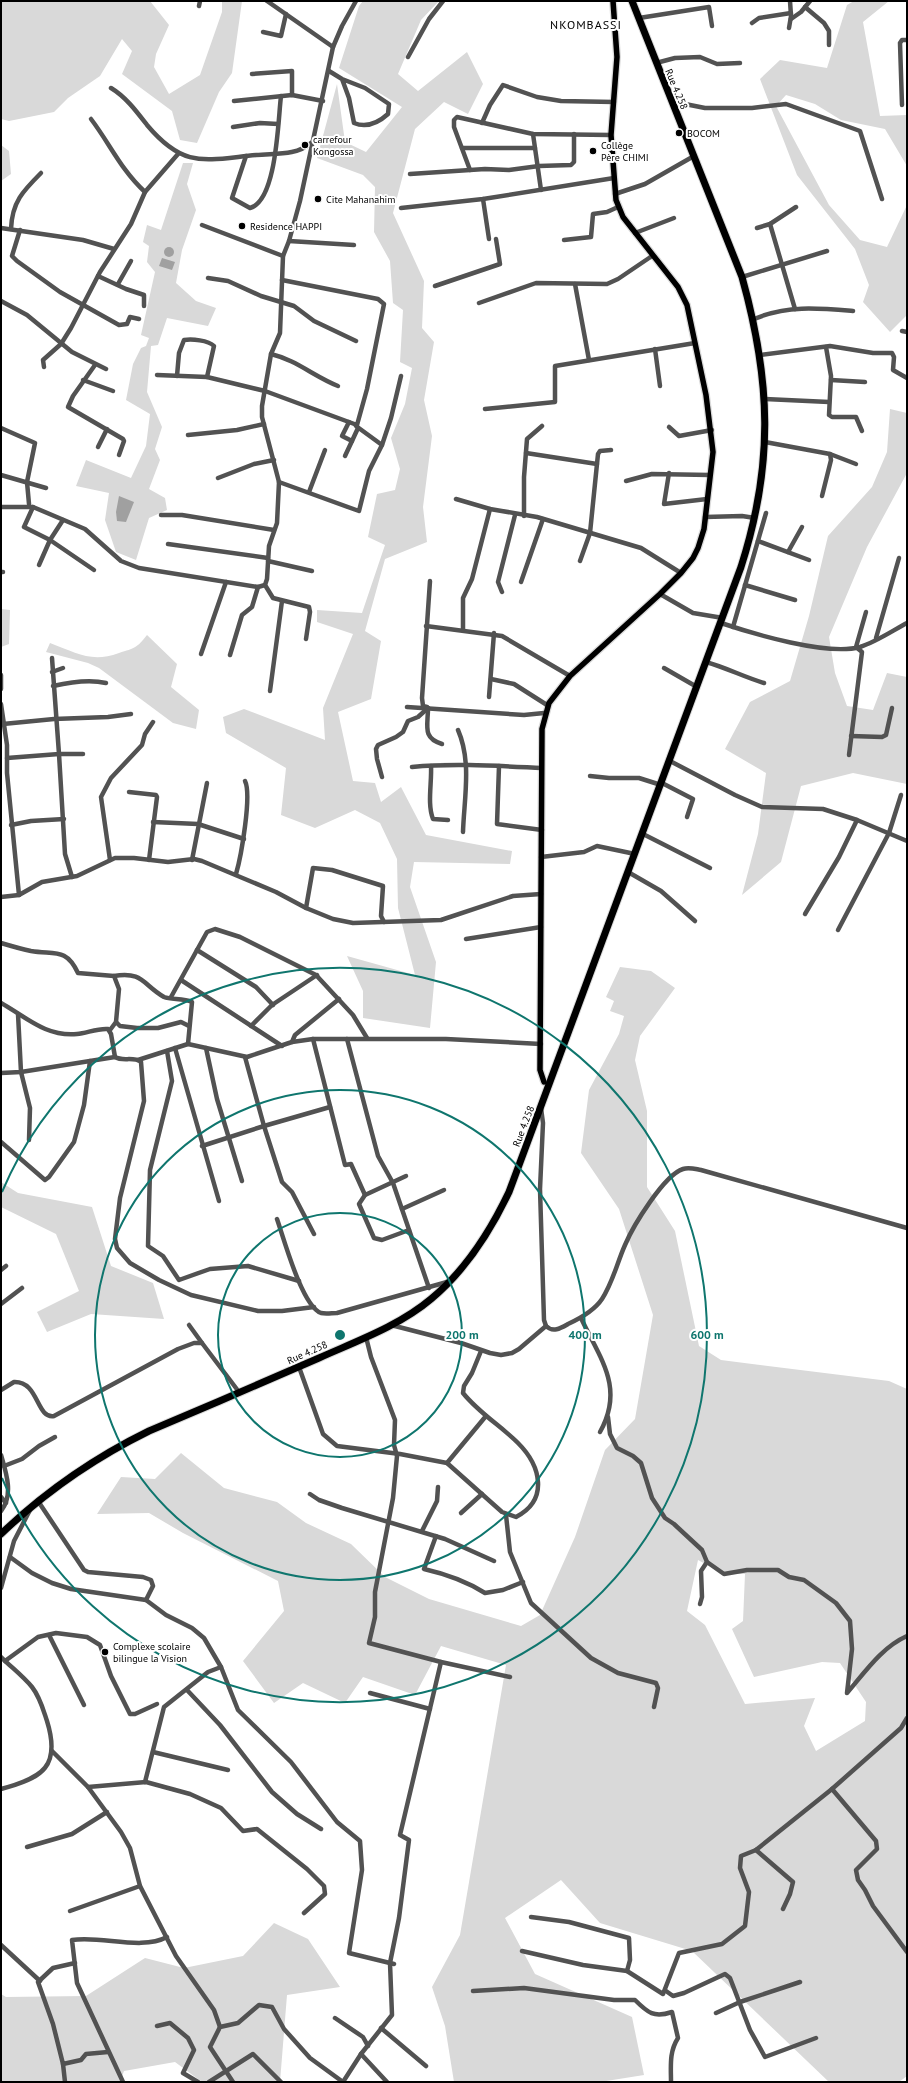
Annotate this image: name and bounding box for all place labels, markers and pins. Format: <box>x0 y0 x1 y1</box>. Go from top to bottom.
place label: BOCOM <box>687 127 720 140</box>
marker: BOCOM <box>674 128 684 138</box>
place label: carrefour Kongossa <box>313 133 354 158</box>
place label: Collège Père CHIMI <box>601 139 649 164</box>
marker: carrefour Kongossa <box>300 140 310 150</box>
marker: Collège Père CHIMI <box>588 146 598 156</box>
place label: Cite Mahanahim <box>326 193 395 206</box>
marker: Cite Mahanahim <box>313 194 323 204</box>
place label: Residence HAPPI <box>250 220 322 233</box>
marker: Residence HAPPI <box>237 221 247 231</box>
centre of rings <box>333 1328 347 1342</box>
place label: Complexe scolaire bilingue la Vision <box>113 1640 191 1665</box>
marker: Complexe scolaire bilingue la Vision <box>100 1647 110 1657</box>

